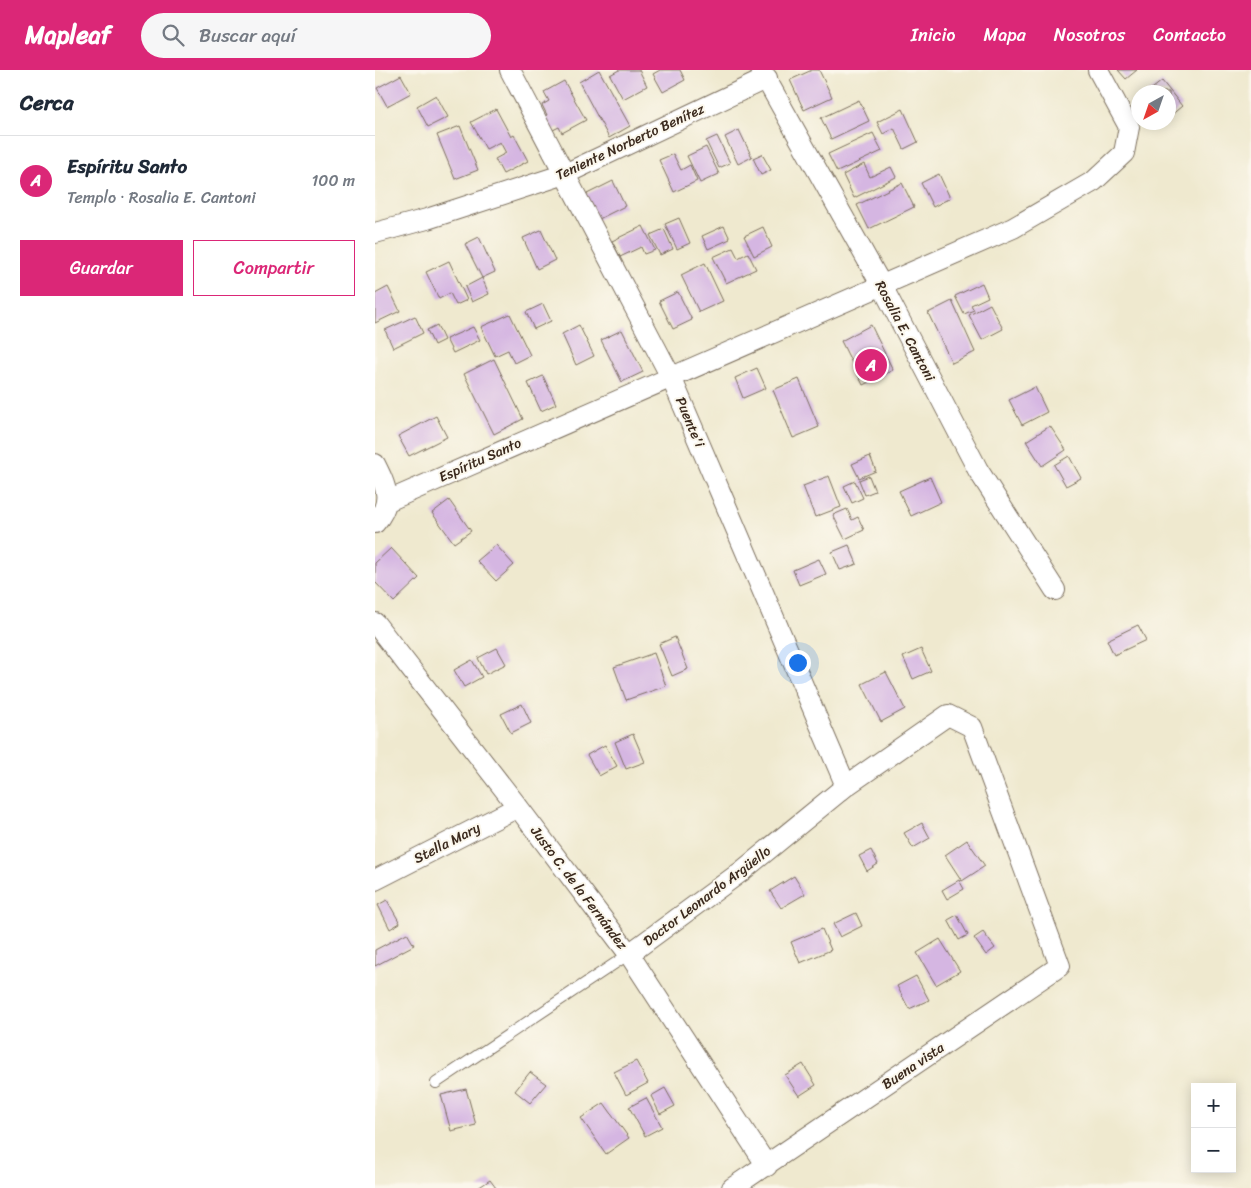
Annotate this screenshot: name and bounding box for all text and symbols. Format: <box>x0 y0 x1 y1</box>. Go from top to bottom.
search box <box>141 13 491 58</box>
text: Mapleaf <box>25 14 111 56</box>
text: Buscar aquí <box>199 19 296 52</box>
text: Inicio <box>911 19 956 51</box>
text: Mapa <box>984 19 1026 51</box>
text: Nosotros <box>1054 19 1125 51</box>
text: Contacto <box>1153 19 1226 51</box>
icon: search <box>159 21 187 49</box>
text: Cerca <box>20 84 74 122</box>
north arrow <box>1131 85 1176 130</box>
street label: Teniente Norberto Benítez <box>551 96 709 188</box>
text: Espíritu Santo <box>67 150 187 183</box>
text: A <box>31 166 41 195</box>
text: 100 m <box>311 166 355 195</box>
text: Templo · Rosalia E. Cantoni <box>67 183 256 212</box>
button: Guardar <box>20 240 183 296</box>
button: Compartir <box>193 240 355 296</box>
street label: Rosalia E. Cantoni <box>868 276 943 387</box>
pin: A <box>855 346 887 384</box>
street label: Puente'i <box>668 393 712 452</box>
street label: Espíritu Santo <box>435 431 525 489</box>
your location <box>785 650 811 676</box>
street label: Stella Mary <box>409 815 485 871</box>
street label: Justo C. de la Fernández <box>523 820 634 956</box>
street label: Doctor Leonardo Argüello <box>637 839 777 953</box>
street label: Buena vista <box>877 1035 950 1096</box>
map controls <box>1191 1083 1236 1173</box>
button: + <box>1191 1083 1236 1128</box>
button: − <box>1191 1128 1236 1173</box>

